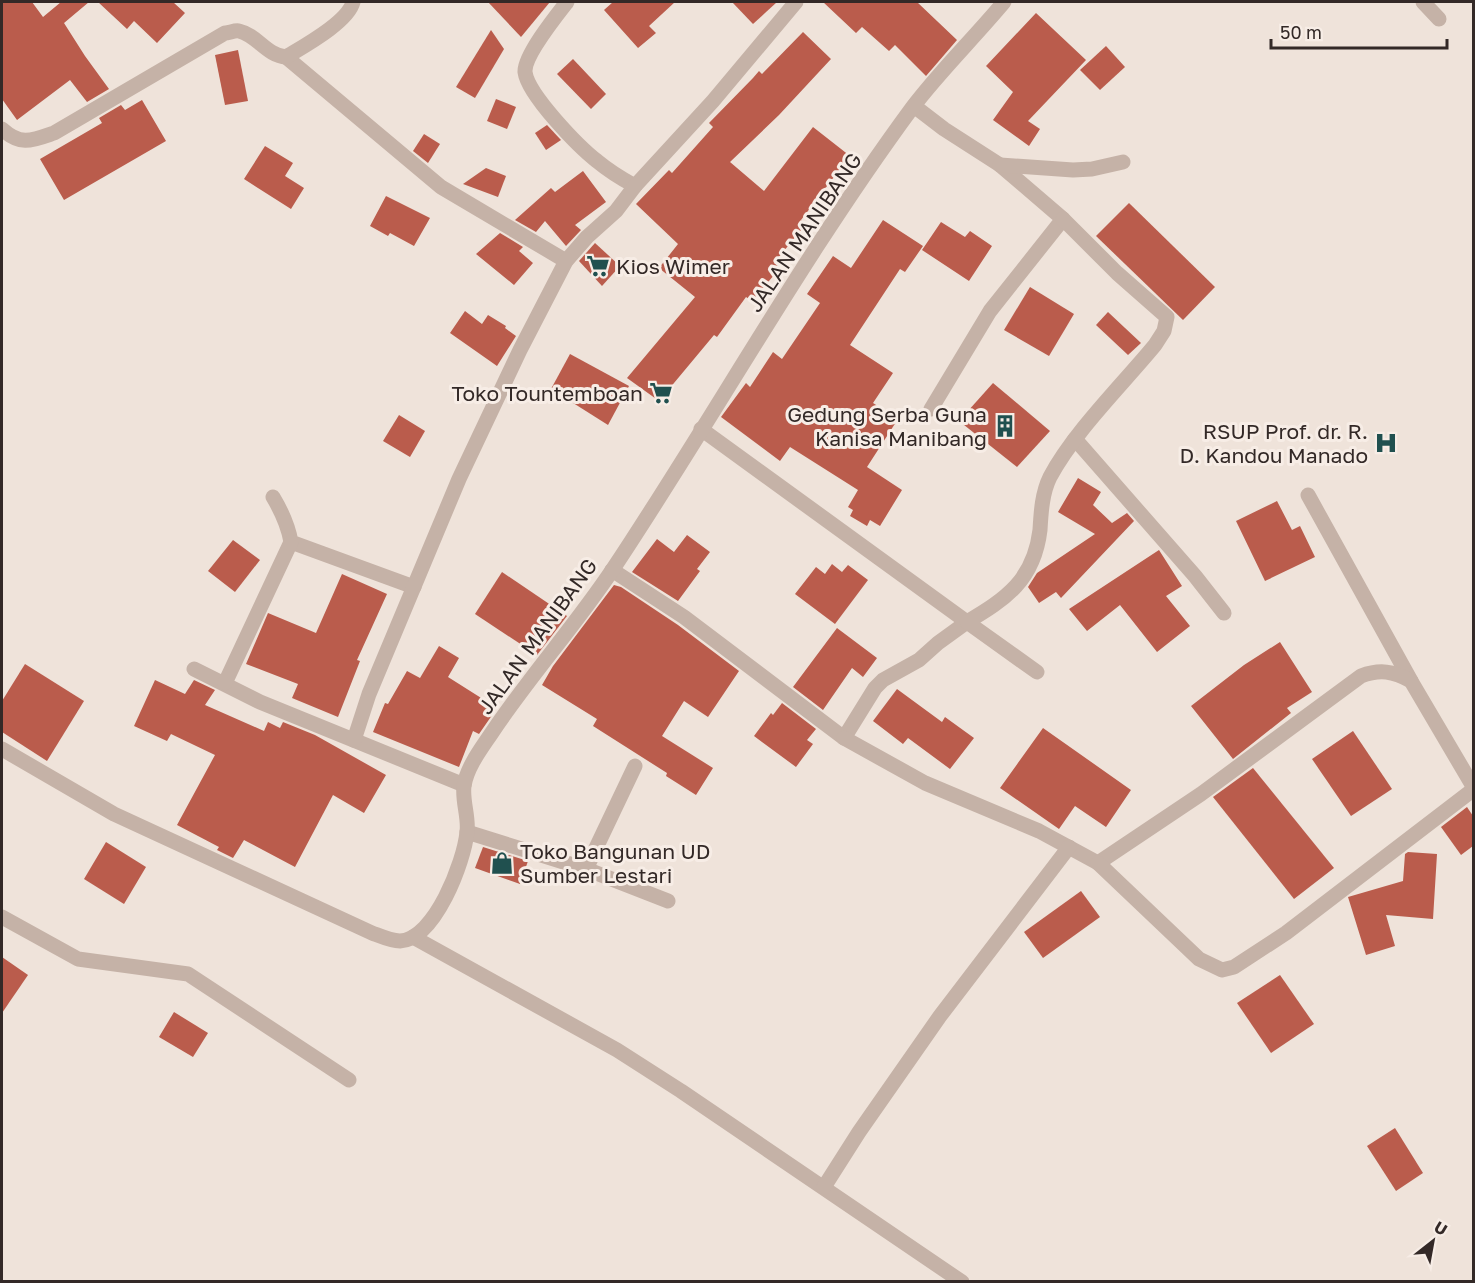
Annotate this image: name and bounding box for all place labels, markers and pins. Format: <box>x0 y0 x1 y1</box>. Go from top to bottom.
supermarket icon: Kios Wimer <box>585 253 611 279</box>
place label: Kios Wimer <box>616 253 730 279</box>
place label: Toko Tountemboan <box>451 380 643 406</box>
supermarket icon: Toko Tountemboan <box>648 380 674 406</box>
place label: Gedung Serba Guna Kanisa Manibang <box>787 401 987 451</box>
building icon: Gedung Serba Guna Kanisa Manibang <box>992 413 1018 439</box>
place label: RSUP Prof. dr. R. D. Kandou Manado <box>1179 418 1368 468</box>
hospital icon: RSUP Prof. dr. R. D. Kandou Manado <box>1373 430 1399 456</box>
place label: Toko Bangunan UD Sumber Lestari <box>520 838 710 888</box>
shop icon: Toko Bangunan UD Sumber Lestari <box>489 850 515 876</box>

